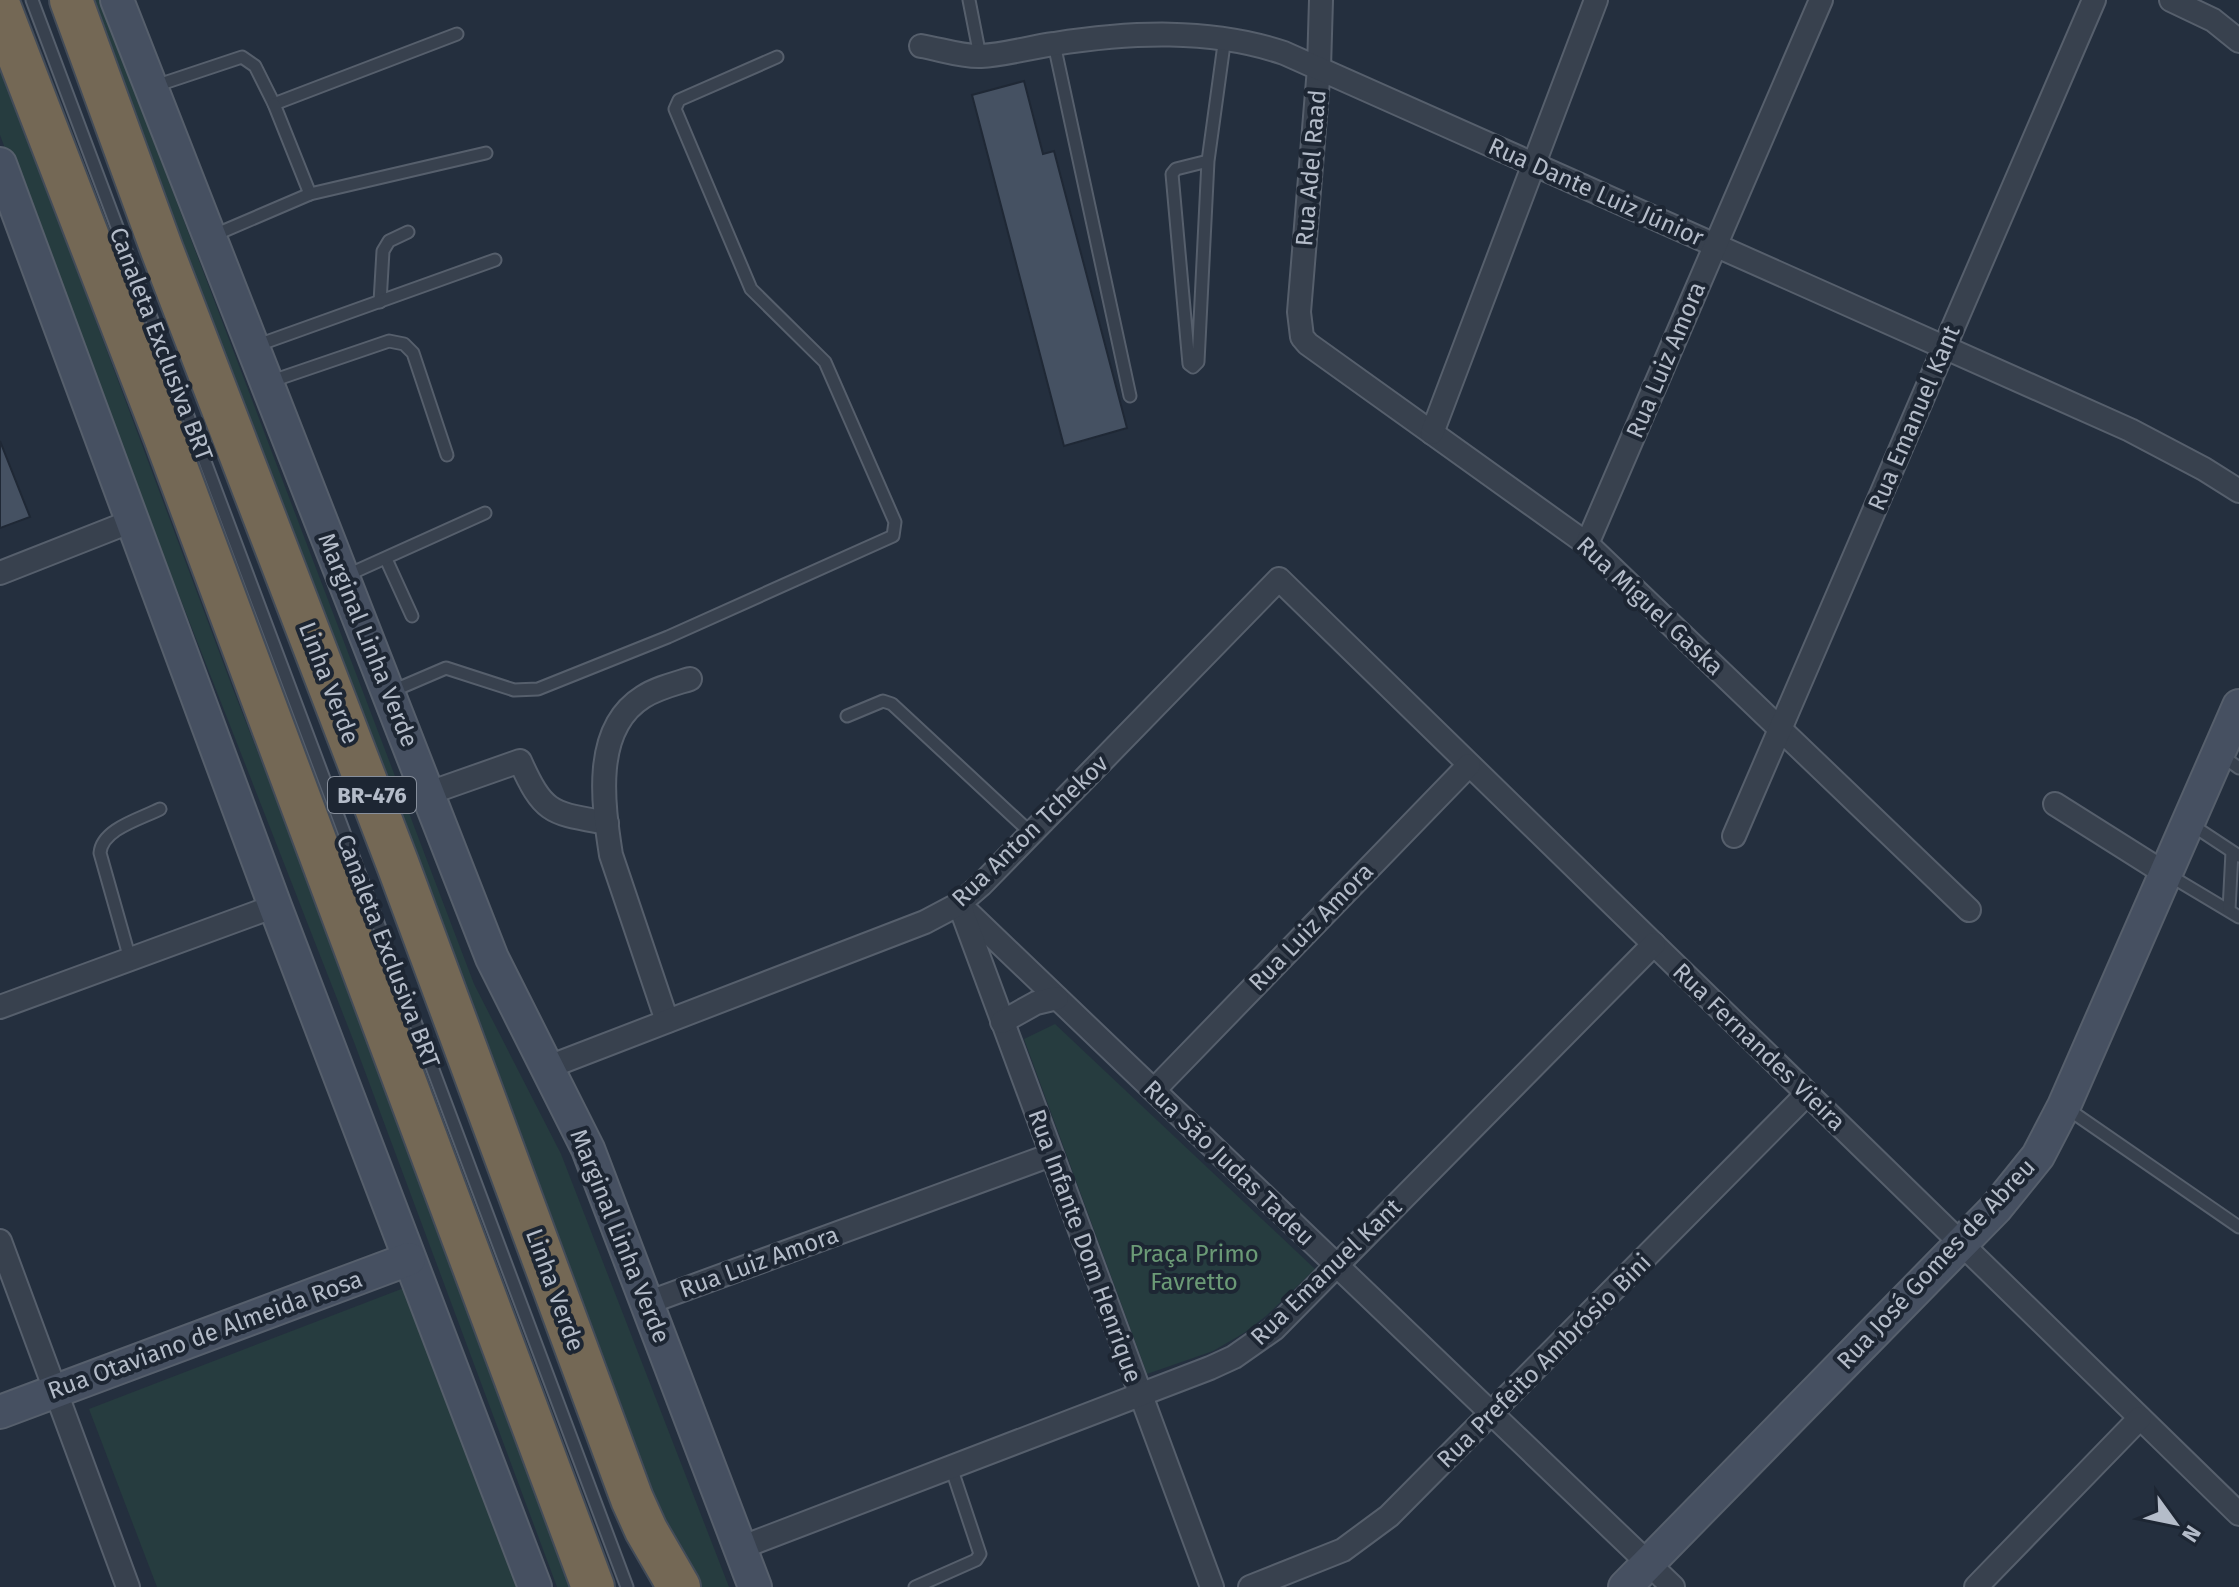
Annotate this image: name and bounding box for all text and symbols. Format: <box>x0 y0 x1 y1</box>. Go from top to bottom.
street label: Rua Adel Raad <box>1290 89 1332 247</box>
street label: Rua Dante Luiz Júnior <box>1484 132 1709 252</box>
street label: Canaleta Exclusiva BRT <box>104 223 219 465</box>
street label: Rua Luiz Amora <box>1621 278 1711 442</box>
street label: Rua Emanuel Kant <box>1862 321 1966 515</box>
street label: Marginal Linha Verde <box>312 529 424 751</box>
street label: Rua Miguel Gaska <box>1571 531 1729 681</box>
street label: Linha Verde <box>293 618 365 748</box>
street label: Rua Anton Tchekov <box>946 749 1114 913</box>
road number: BR-476 <box>328 777 416 813</box>
street label: Canaleta Exclusiva BRT <box>331 830 446 1072</box>
street label: Rua Luiz Amora <box>1243 857 1379 997</box>
street label: Rua Fernandes Vieira <box>1667 957 1851 1137</box>
street label: Rua São Judas Tadeu <box>1138 1074 1320 1252</box>
street label: Rua Infante Dom Henrique <box>1022 1106 1148 1386</box>
street label: Marginal Linha Verde <box>564 1125 676 1347</box>
street label: Rua José Gomes de Abreu <box>1831 1153 2041 1375</box>
street label: Rua Emanuel Kant <box>1245 1193 1407 1351</box>
street label: Rua Luiz Amora <box>676 1220 842 1304</box>
street label: Linha Verde <box>520 1225 590 1355</box>
park label: Praça Primo Favretto <box>1129 1240 1259 1296</box>
street label: Rua Prefeito Ambrósio Bini <box>1431 1248 1657 1474</box>
street label: Rua Otaviano de Almeida Rosa <box>44 1265 366 1405</box>
north arrow <box>2135 1483 2215 1563</box>
text: N <box>2176 1520 2207 1547</box>

